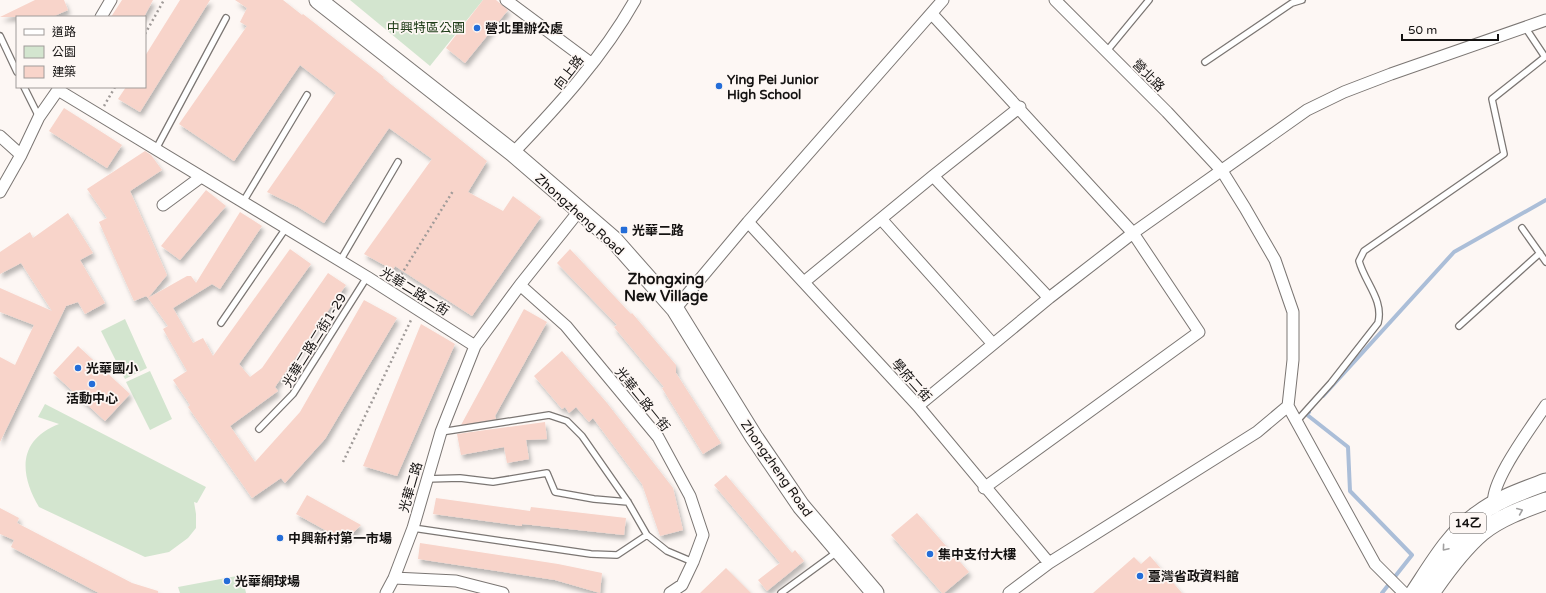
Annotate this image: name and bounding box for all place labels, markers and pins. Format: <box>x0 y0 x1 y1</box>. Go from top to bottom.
place label: 營北里辦公處 <box>485 21 563 37</box>
marker: 營北里辦公處 <box>472 23 482 33</box>
place label: Ying Pei Junior High School <box>727 72 819 103</box>
marker: Ying Pei Junior High School <box>714 81 724 91</box>
place label: 光華二路 <box>632 223 684 239</box>
marker: 光華二路 <box>619 225 629 235</box>
place label: 光華國小 <box>86 361 139 377</box>
marker: 光華國小 <box>73 363 83 373</box>
marker: 活動中心 <box>87 379 97 389</box>
place label: 活動中心 <box>66 391 118 407</box>
place label: 中興新村第一市場 <box>288 531 392 547</box>
marker: 中興新村第一市場 <box>275 533 285 543</box>
place label: 集中支付大樓 <box>938 547 1016 563</box>
marker: 集中支付大樓 <box>925 549 935 559</box>
place label: 臺灣省政資料館 <box>1148 569 1239 585</box>
marker: 臺灣省政資料館 <box>1135 571 1145 581</box>
place label: 光華網球場 <box>235 574 300 590</box>
marker: 光華網球場 <box>222 576 232 586</box>

